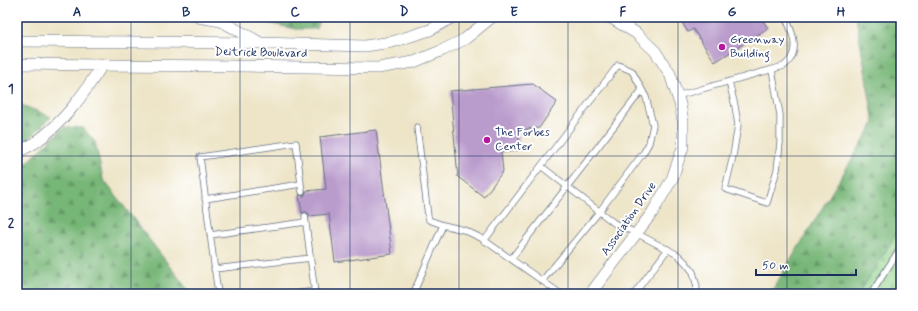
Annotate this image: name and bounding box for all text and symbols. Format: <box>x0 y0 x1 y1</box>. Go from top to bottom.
text: A <box>73 4 81 21</box>
text: B <box>182 4 191 21</box>
text: C <box>290 4 300 21</box>
text: D <box>400 4 409 21</box>
text: E <box>510 4 518 21</box>
text: F <box>620 4 627 21</box>
text: G <box>728 4 737 21</box>
text: H <box>837 4 846 21</box>
place label: Greenway Building <box>730 32 784 63</box>
marker: Greenway Building <box>717 42 727 52</box>
street label: Deitrick Boulevard <box>215 44 307 62</box>
text: 1 <box>8 81 14 98</box>
place label: The Forbes Center <box>495 125 551 155</box>
marker: The Forbes Center <box>482 135 492 145</box>
street label: Association Drive <box>598 179 660 259</box>
text: 2 <box>8 215 15 232</box>
scale bar <box>756 251 856 277</box>
text: 50 m <box>762 258 789 274</box>

